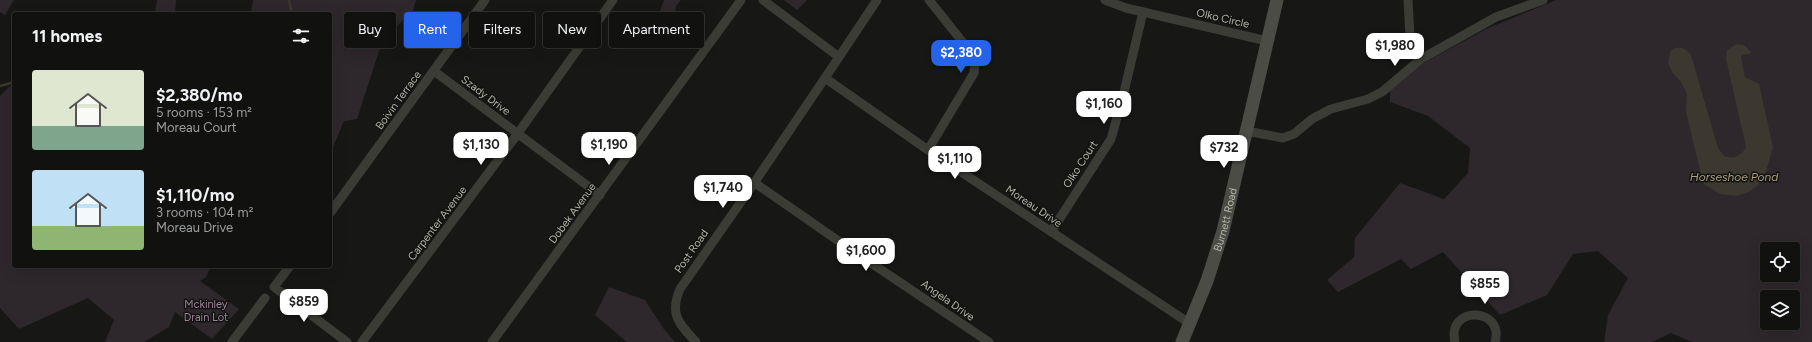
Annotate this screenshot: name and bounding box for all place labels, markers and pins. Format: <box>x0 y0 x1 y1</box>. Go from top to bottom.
pin: $1,980 <box>1362 33 1428 67</box>
pin: $2,380 <box>928 40 994 74</box>
pin: $1,160 <box>1071 91 1137 125</box>
pin: $1,130 <box>448 132 514 166</box>
pin: $1,190 <box>576 132 642 166</box>
pin: $732 <box>1200 135 1248 169</box>
pin: $1,110 <box>922 146 988 180</box>
pin: $1,740 <box>690 175 756 209</box>
pin: $1,600 <box>833 238 899 272</box>
pin: $855 <box>1461 271 1509 305</box>
pin: $859 <box>280 289 328 323</box>

